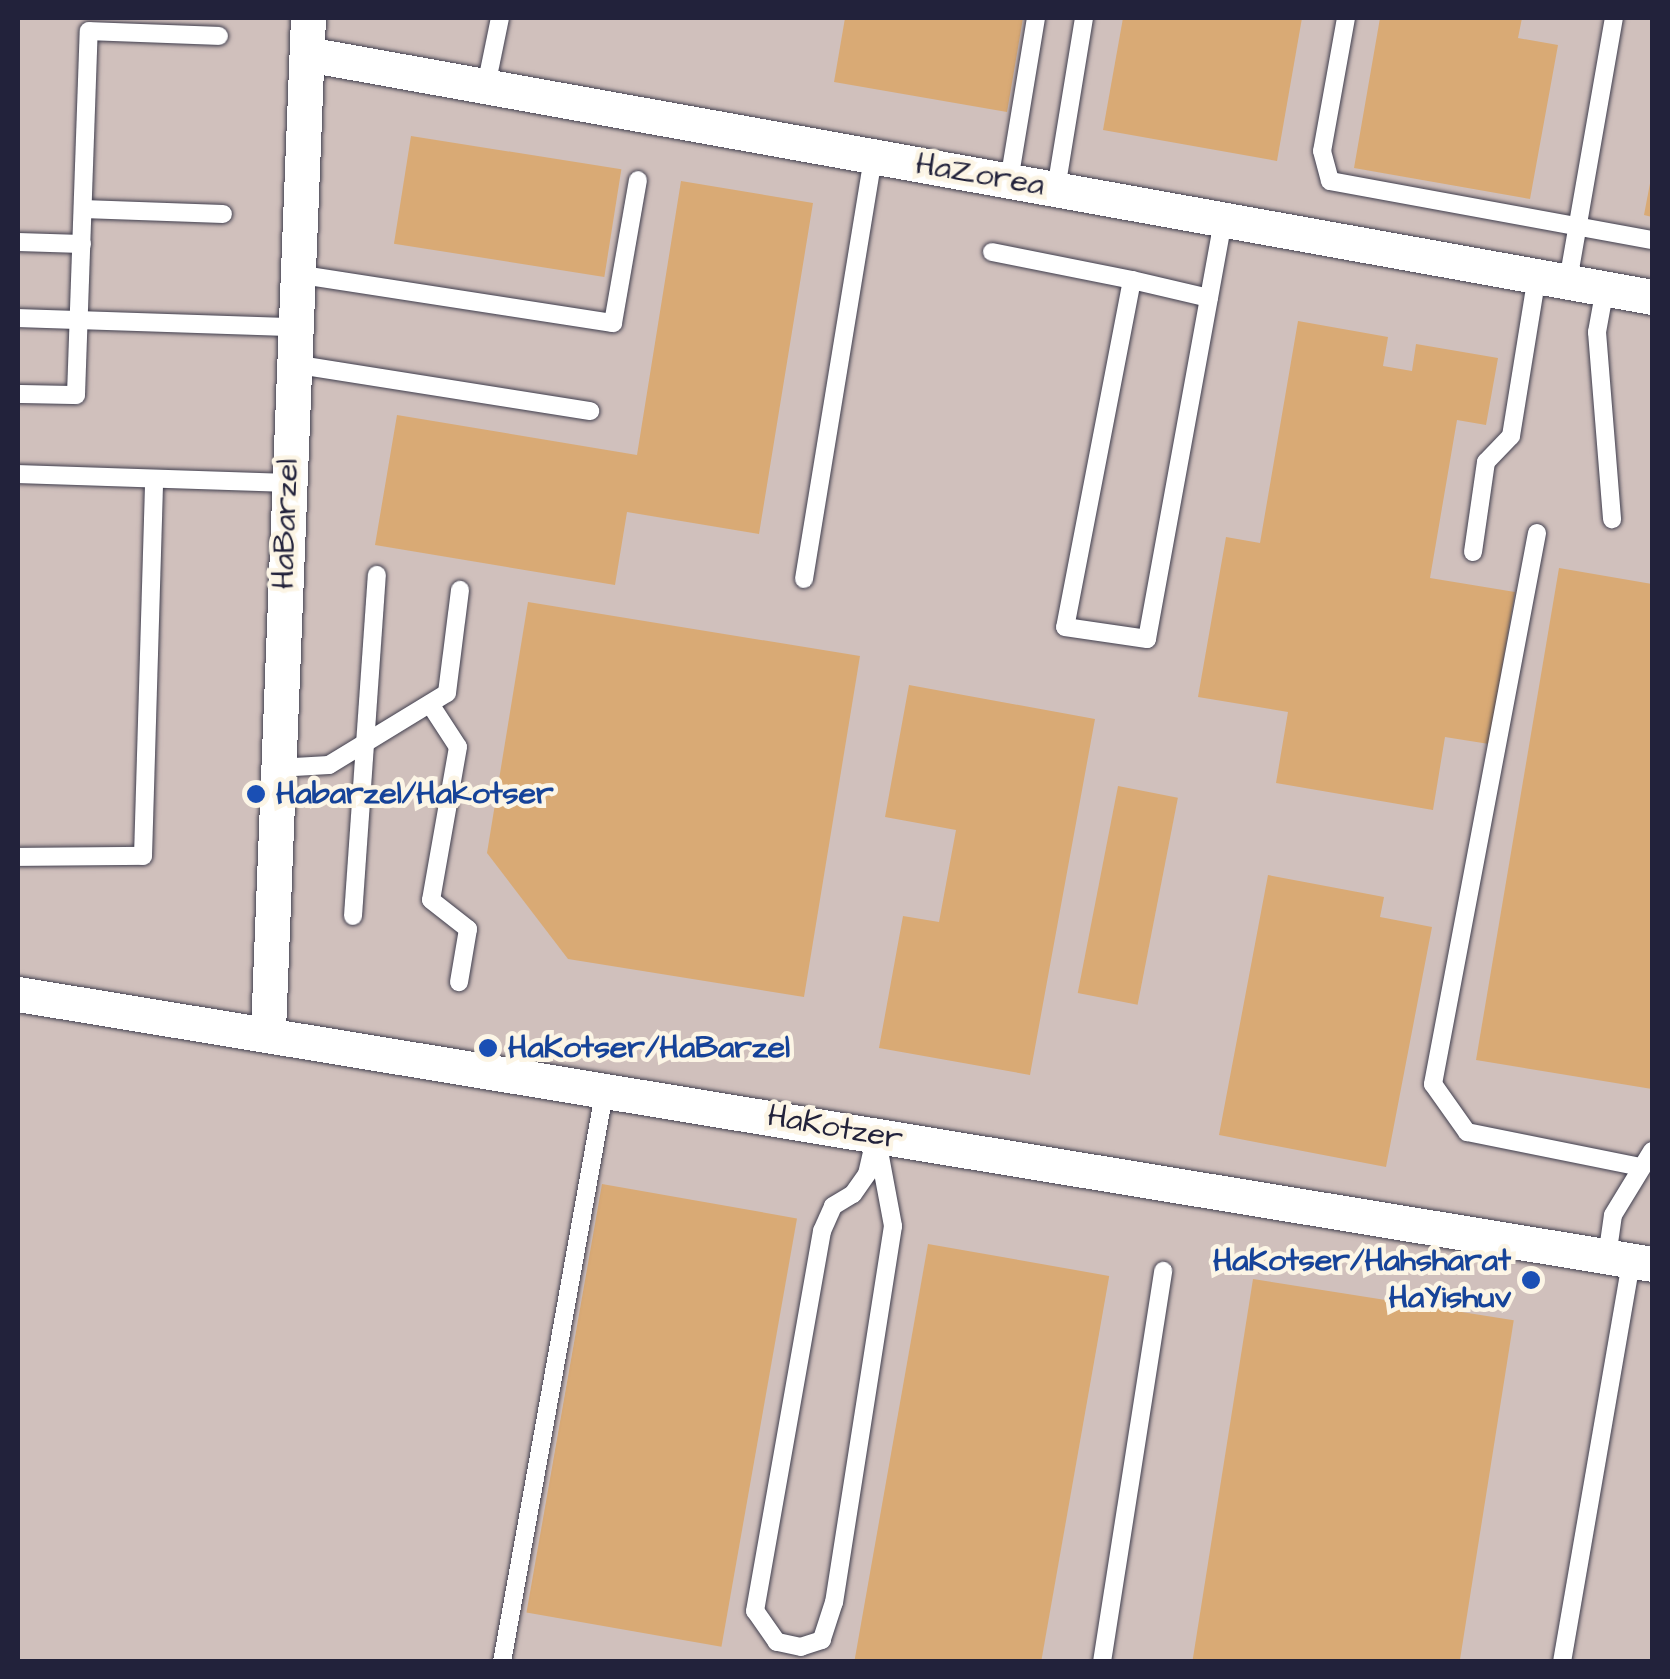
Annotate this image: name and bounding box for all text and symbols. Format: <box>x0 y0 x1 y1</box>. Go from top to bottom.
street label: HaZorea <box>913 145 1047 205</box>
street label: HaBarzel <box>265 458 307 590</box>
place label: Habarzel/Hakotser <box>276 775 554 813</box>
marker: Habarzel/Hakotser <box>245 783 267 805</box>
place label: HaKotser/HaBarzel <box>508 1029 790 1067</box>
marker: HaKotser/HaBarzel <box>477 1037 499 1059</box>
street label: HaKotzer <box>764 1097 906 1159</box>
place label: HaKotser/Hahsharat HaYishuv <box>1213 1243 1511 1318</box>
marker: HaKotser/Hahsharat HaYishuv <box>1520 1269 1542 1291</box>

